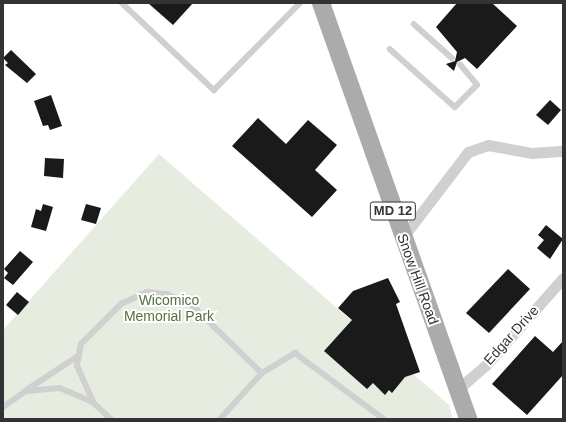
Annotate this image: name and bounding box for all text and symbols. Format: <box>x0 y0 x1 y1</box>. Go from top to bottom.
road number: MD 12 <box>369 200 417 222</box>
street label: Snow Hill Road <box>394 231 442 327</box>
park label: Wicomico Memorial Park <box>124 292 214 324</box>
street label: Edgar Drive <box>480 302 542 368</box>

